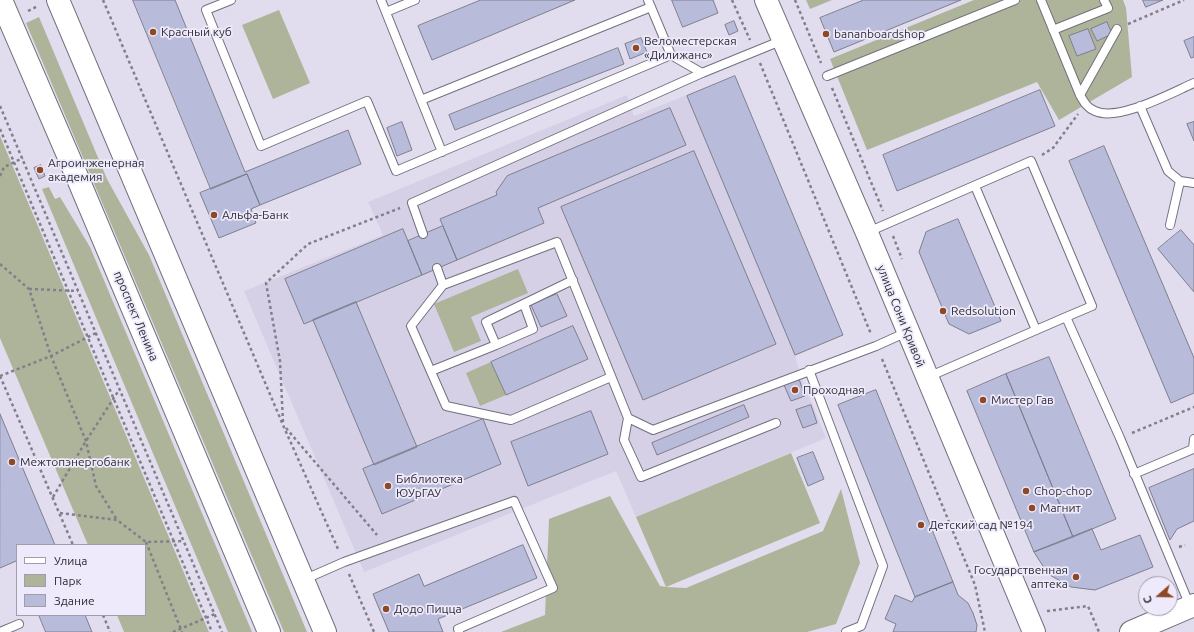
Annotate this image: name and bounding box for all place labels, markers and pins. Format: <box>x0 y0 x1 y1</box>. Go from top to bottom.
place label: Красный куб <box>161 25 232 39</box>
marker: Красный куб <box>148 27 158 37</box>
place label: bananboardshop <box>834 27 925 41</box>
marker: bananboardshop <box>821 29 831 39</box>
place label: Веломестерская «Дилижанс» <box>644 34 737 62</box>
marker: Веломестерская «Дилижанс» <box>631 43 641 53</box>
place label: Агроинженерная академия <box>48 156 144 184</box>
marker: Агроинженерная академия <box>35 165 45 175</box>
place label: Альфа-Банк <box>222 208 289 222</box>
marker: Альфа-Банк <box>209 210 219 220</box>
place label: Redsolution <box>951 304 1016 318</box>
marker: Redsolution <box>938 306 948 316</box>
place label: Проходная <box>803 383 865 397</box>
marker: Проходная <box>790 385 800 395</box>
place label: Мистер Гав <box>991 393 1054 407</box>
marker: Мистер Гав <box>978 395 988 405</box>
place label: Межтопэнергобанк <box>20 455 130 469</box>
marker: Межтопэнергобанк <box>7 457 17 467</box>
place label: Библиотека ЮУрГАУ <box>396 472 463 500</box>
marker: Библиотека ЮУрГАУ <box>383 481 393 491</box>
place label: Chop-chop <box>1034 484 1092 498</box>
marker: Chop-chop <box>1021 486 1031 496</box>
place label: Магнит <box>1040 501 1081 515</box>
marker: Магнит <box>1027 503 1037 513</box>
place label: Детский сад №194 <box>929 518 1033 532</box>
marker: Детский сад №194 <box>916 520 926 530</box>
place label: Государственная аптека <box>974 563 1068 591</box>
marker: Государственная аптека <box>1071 572 1081 582</box>
place label: Додо Пицца <box>394 602 462 616</box>
marker: Додо Пицца <box>381 604 391 614</box>

